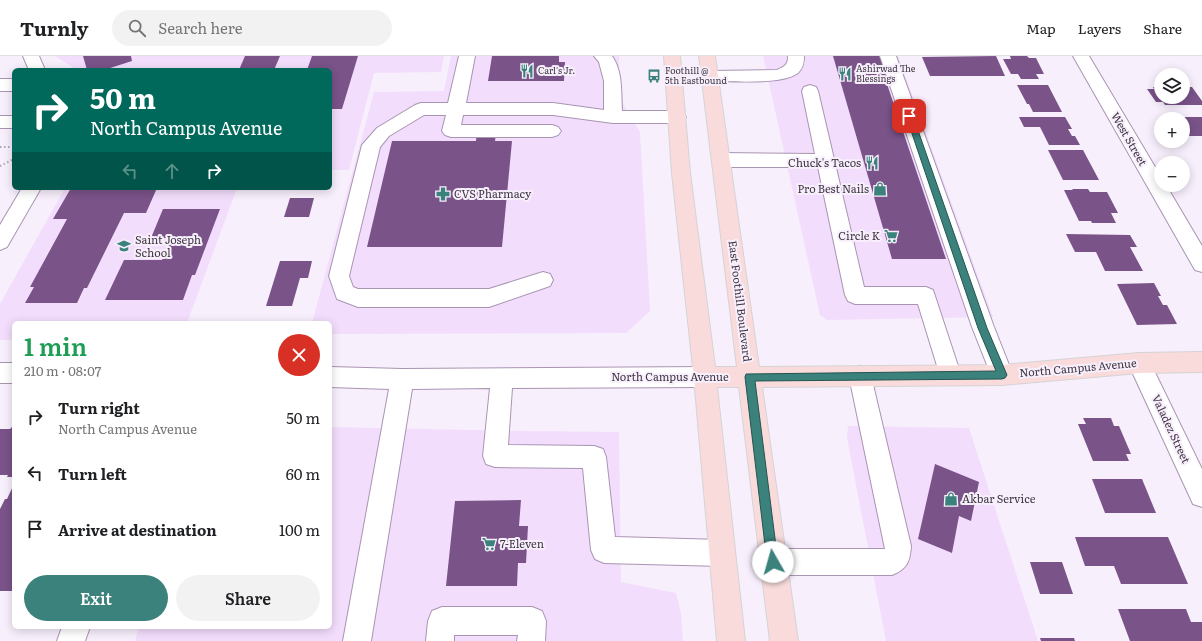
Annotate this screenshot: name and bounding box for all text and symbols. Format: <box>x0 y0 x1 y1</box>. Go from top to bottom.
search box <box>112 10 392 46</box>
text: Turnly <box>20 14 88 42</box>
text: Search here <box>158 16 242 39</box>
icon: search <box>126 17 148 39</box>
text: Map <box>1026 18 1056 38</box>
text: Layers <box>1078 18 1121 38</box>
text: Share <box>1143 18 1182 38</box>
place label: Ashirwad The Blessings <box>856 61 916 85</box>
restaurant icon: Carl's Jr. <box>519 63 535 79</box>
place label: Carl's Jr. <box>538 63 575 77</box>
place label: Foothill @ 5th Eastbound <box>665 63 727 87</box>
restaurant icon: Ashirwad The Blessings <box>837 66 853 82</box>
bus stop icon: Foothill @ 5th Eastbound <box>646 68 662 84</box>
map controls <box>1154 68 1190 192</box>
button: layers <box>1154 68 1190 104</box>
text: 50 m <box>90 76 156 118</box>
icon: right <box>24 84 76 136</box>
pin <box>892 99 926 133</box>
icon: arrive <box>898 105 920 127</box>
street label: West Street <box>1108 109 1152 169</box>
button: + <box>1154 112 1190 148</box>
text: North Campus Avenue <box>90 114 282 141</box>
place label: Chuck's Tacos <box>788 154 861 170</box>
restaurant icon: Chuck's Tacos <box>864 155 880 171</box>
button: − <box>1154 156 1190 192</box>
icon: left <box>119 160 141 182</box>
icon: ahead <box>161 160 183 182</box>
icon: right <box>203 160 225 182</box>
place label: Pro Best Nails <box>797 180 869 196</box>
shop icon: Pro Best Nails <box>872 181 888 197</box>
place label: CVS Pharmacy <box>454 185 532 201</box>
pharmacy icon: CVS Pharmacy <box>435 186 451 202</box>
place label: Circle K <box>838 227 881 243</box>
supermarket icon: Circle K <box>883 228 899 244</box>
place label: Saint Joseph School <box>135 231 201 260</box>
school or university icon: Saint Joseph School <box>116 238 132 254</box>
street label: East Foothill Boulevard <box>726 239 756 363</box>
text: 1 min <box>24 328 87 363</box>
button: close <box>278 334 320 376</box>
street label: North Campus Avenue <box>1019 354 1137 380</box>
text: 210 m · 08:07 <box>24 361 101 380</box>
street label: North Campus Avenue <box>611 368 729 384</box>
street label: Valadez Street <box>1149 392 1195 466</box>
text: Turn right <box>58 396 140 419</box>
icon: right <box>24 406 46 428</box>
text: 50 m <box>286 406 320 429</box>
text: North Campus Avenue <box>58 419 197 438</box>
icon: left <box>24 462 46 484</box>
text: Turn left <box>58 462 127 485</box>
text: 60 m <box>286 462 320 485</box>
place label: Akbar Service <box>962 490 1036 506</box>
shop icon: Akbar Service <box>943 491 959 507</box>
icon: arrive <box>24 518 46 540</box>
text: Arrive at destination <box>58 518 217 541</box>
text: 100 m <box>279 518 320 541</box>
place label: 7-Eleven <box>500 535 544 551</box>
supermarket icon: 7-Eleven <box>481 536 497 552</box>
position arrow <box>752 541 794 583</box>
button: Exit <box>24 575 168 621</box>
button: Share <box>176 575 320 621</box>

